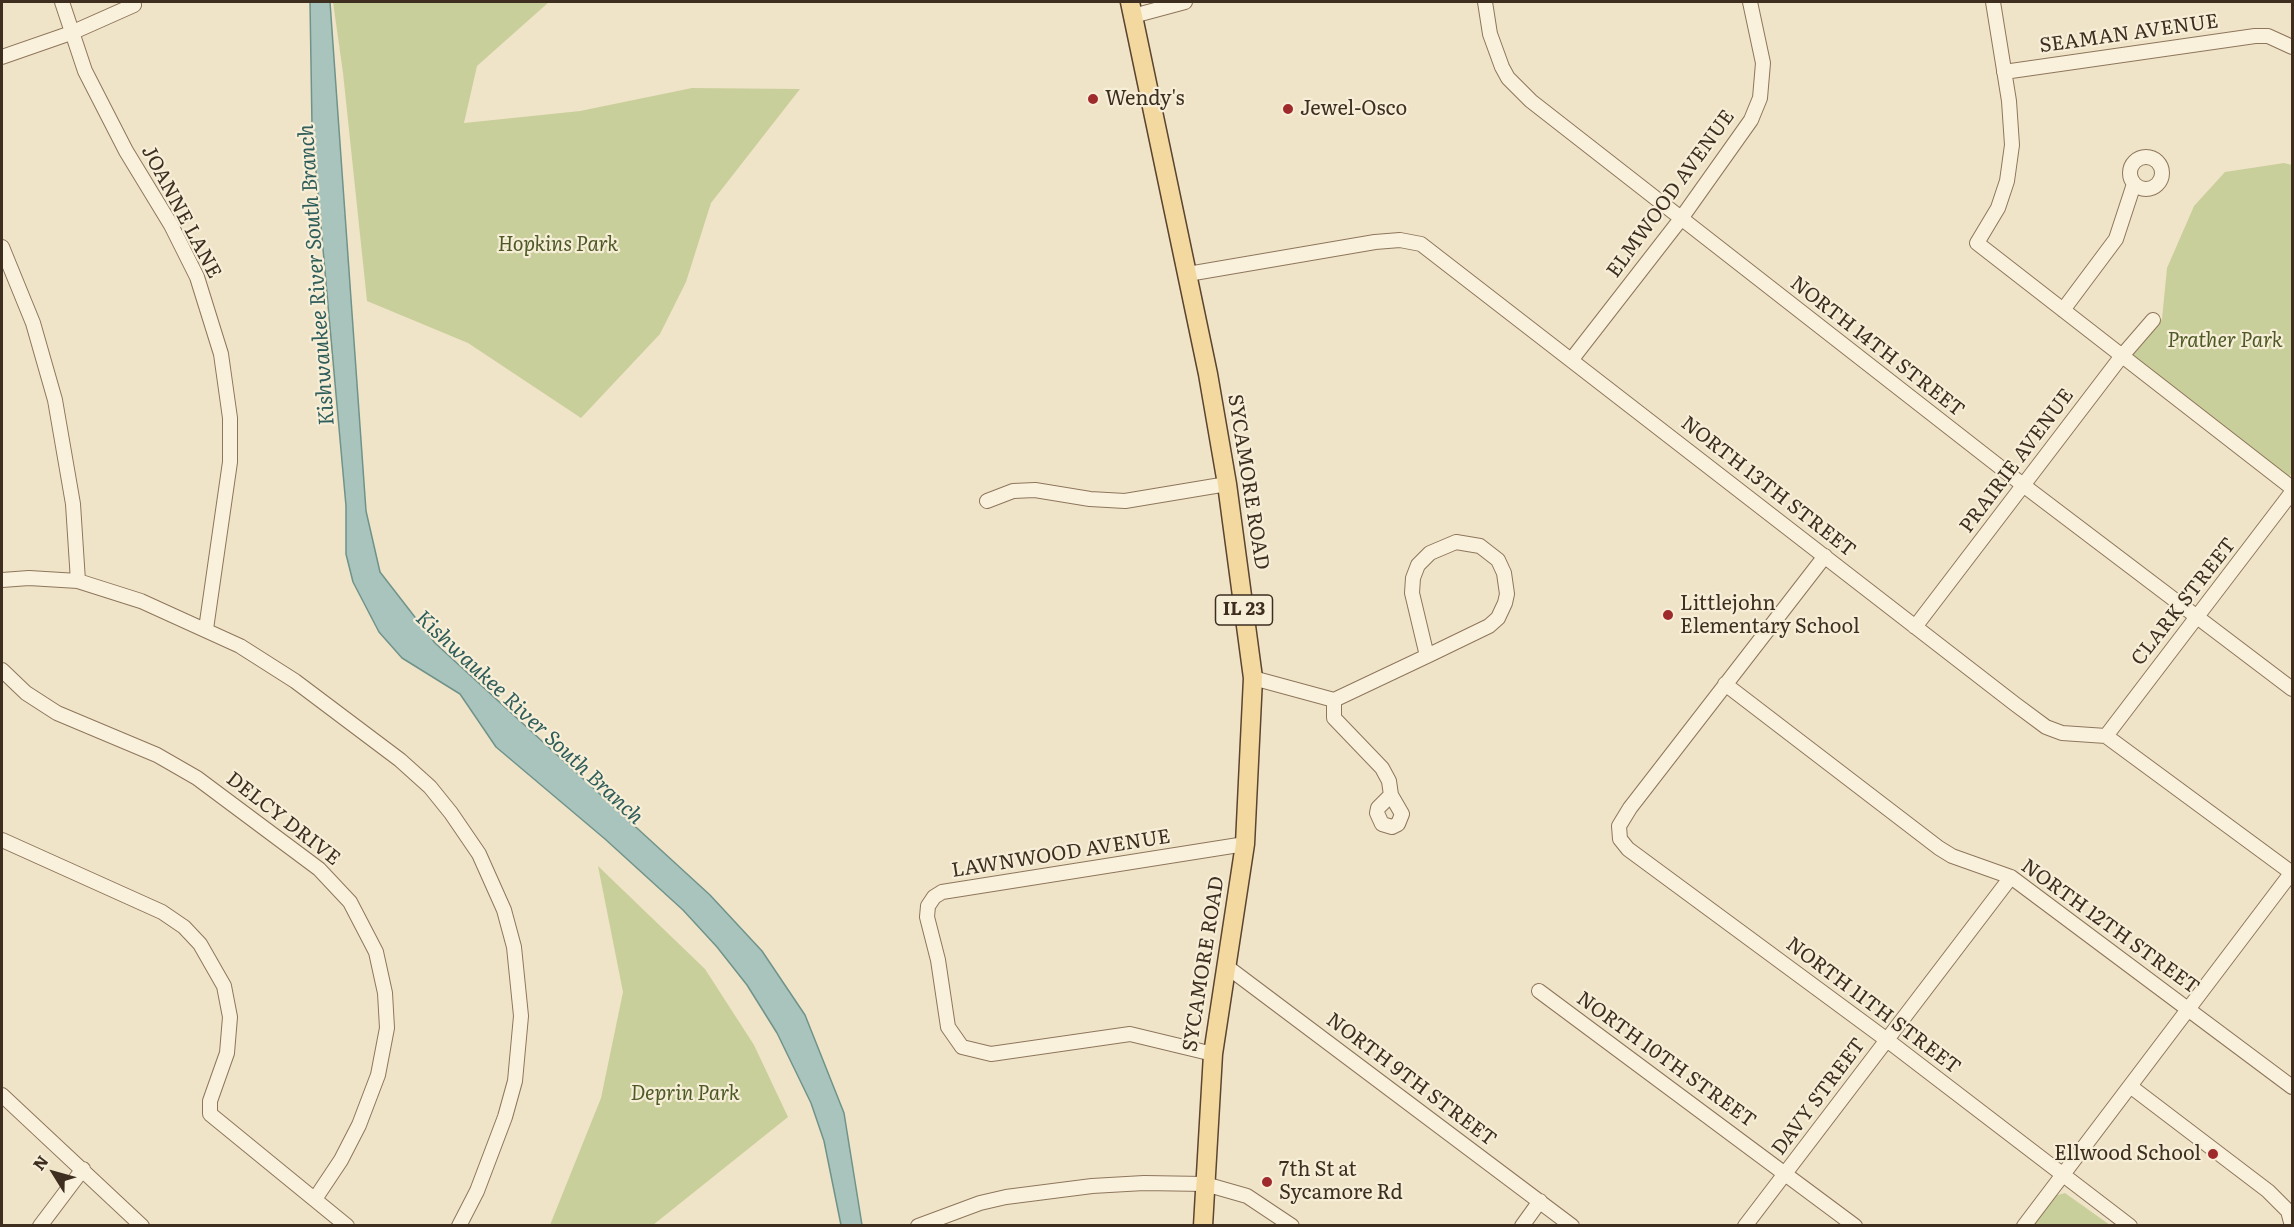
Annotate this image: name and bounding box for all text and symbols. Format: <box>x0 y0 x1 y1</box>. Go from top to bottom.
street label: SEAMAN AVENUE <box>2038 10 2220 58</box>
place label: Wendy's <box>1105 87 1185 111</box>
marker: Wendy's <box>1086 92 1100 106</box>
place label: Jewel-Osco <box>1300 97 1407 121</box>
marker: Jewel-Osco <box>1281 102 1295 116</box>
street label: ELMWOOD AVENUE <box>1602 105 1740 283</box>
water label: Kishwaukee River South Branch <box>294 124 340 426</box>
street label: JOANNE LANE <box>136 141 226 283</box>
park label: Hopkins Park <box>498 233 618 257</box>
street label: NORTH 14TH STREET <box>1785 272 1969 422</box>
park label: Prather Park <box>2167 329 2283 353</box>
street label: PRAIRIE AVENUE <box>1955 384 2079 538</box>
street label: SYCAMORE ROAD <box>1222 393 1274 571</box>
street label: NORTH 13TH STREET <box>1676 411 1860 563</box>
street label: CLARK STREET <box>2127 533 2241 671</box>
place label: Littlejohn Elementary School <box>1680 592 1860 639</box>
road number: IL 23 <box>1216 595 1272 625</box>
water label: Kishwaukee River South Branch <box>410 606 648 830</box>
marker: Littlejohn Elementary School <box>1661 608 1675 622</box>
street label: DELCY DRIVE <box>221 767 345 871</box>
street label: LAWNWOOD AVENUE <box>950 825 1172 883</box>
street label: NORTH 12TH STREET <box>2016 854 2204 1000</box>
street label: SYCAMORE ROAD <box>1178 875 1230 1053</box>
street label: NORTH 11TH STREET <box>1781 932 1965 1080</box>
street label: NORTH 10TH STREET <box>1572 987 1760 1133</box>
street label: NORTH 9TH STREET <box>1321 1008 1501 1152</box>
street label: DAVY STREET <box>1767 1034 1871 1160</box>
park label: Deprin Park <box>630 1082 740 1106</box>
place label: Ellwood School <box>2054 1142 2201 1166</box>
north arrow <box>24 1143 84 1203</box>
marker: Ellwood School <box>2206 1147 2220 1161</box>
text: N <box>26 1150 53 1175</box>
place label: 7th St at Sycamore Rd <box>1279 1158 1403 1205</box>
marker: 7th St at Sycamore Rd <box>1260 1175 1274 1189</box>

